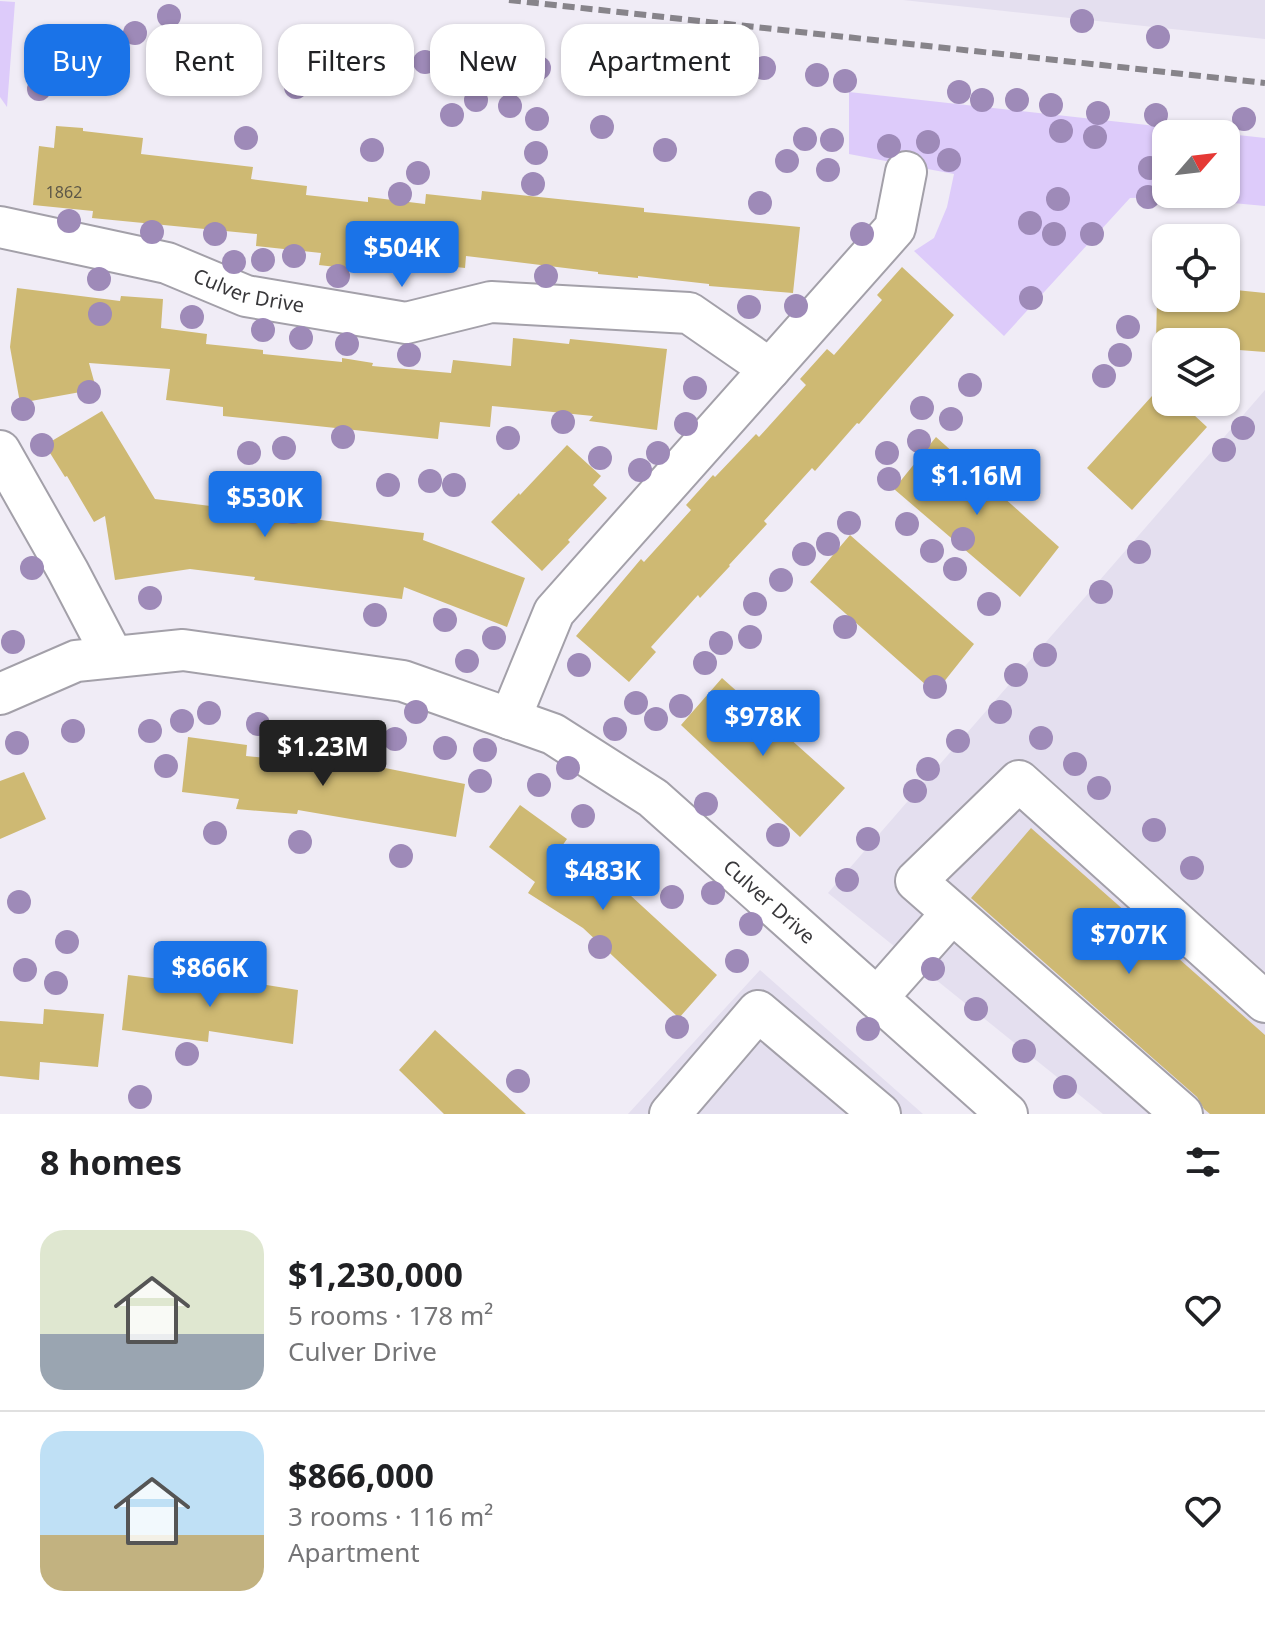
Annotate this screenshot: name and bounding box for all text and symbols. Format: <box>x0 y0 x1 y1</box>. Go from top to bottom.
chip: Buy <box>24 24 130 96</box>
chip: Rent <box>146 24 262 96</box>
chip: Filters <box>278 24 414 96</box>
chip: New <box>430 24 545 96</box>
chip: Apartment <box>561 24 759 96</box>
north arrow <box>1152 120 1240 208</box>
map controls <box>1152 120 1240 416</box>
house number: 1862 <box>46 181 82 203</box>
pin: $504K <box>346 221 458 289</box>
button: locate <box>1152 224 1240 312</box>
text: $504K <box>364 229 440 265</box>
street label: Culver Drive <box>190 262 306 319</box>
button: layers <box>1152 328 1240 416</box>
pin: $1.16M <box>912 449 1042 517</box>
text: $1.16M <box>931 457 1023 493</box>
pin: $530K <box>209 471 321 539</box>
text: $530K <box>227 479 303 515</box>
pin: $978K <box>707 690 819 758</box>
text: $978K <box>725 698 801 734</box>
pin: $1.23M <box>258 720 388 788</box>
text: $1.23M <box>277 728 369 764</box>
pin: $483K <box>547 844 659 912</box>
text: $483K <box>565 852 641 888</box>
street label: Culver Drive <box>718 853 821 949</box>
pin: $707K <box>1073 908 1185 976</box>
text: $707K <box>1091 916 1167 952</box>
pin: $866K <box>154 941 266 1009</box>
text: $866K <box>172 949 248 985</box>
text: 8 homes <box>40 1139 182 1185</box>
icon: filters <box>1181 1140 1225 1184</box>
text: $1,230,000 <box>288 1251 463 1297</box>
icon: home <box>104 1262 200 1358</box>
icon: heart <box>1181 1288 1225 1332</box>
text: 5 rooms · 178 m² <box>288 1297 493 1333</box>
text: Culver Drive <box>288 1333 437 1369</box>
text: $866,000 <box>288 1452 434 1498</box>
icon: home <box>104 1463 200 1559</box>
icon: heart <box>1181 1489 1225 1533</box>
text: 3 rooms · 116 m² <box>288 1498 493 1534</box>
text: Apartment <box>288 1534 420 1570</box>

